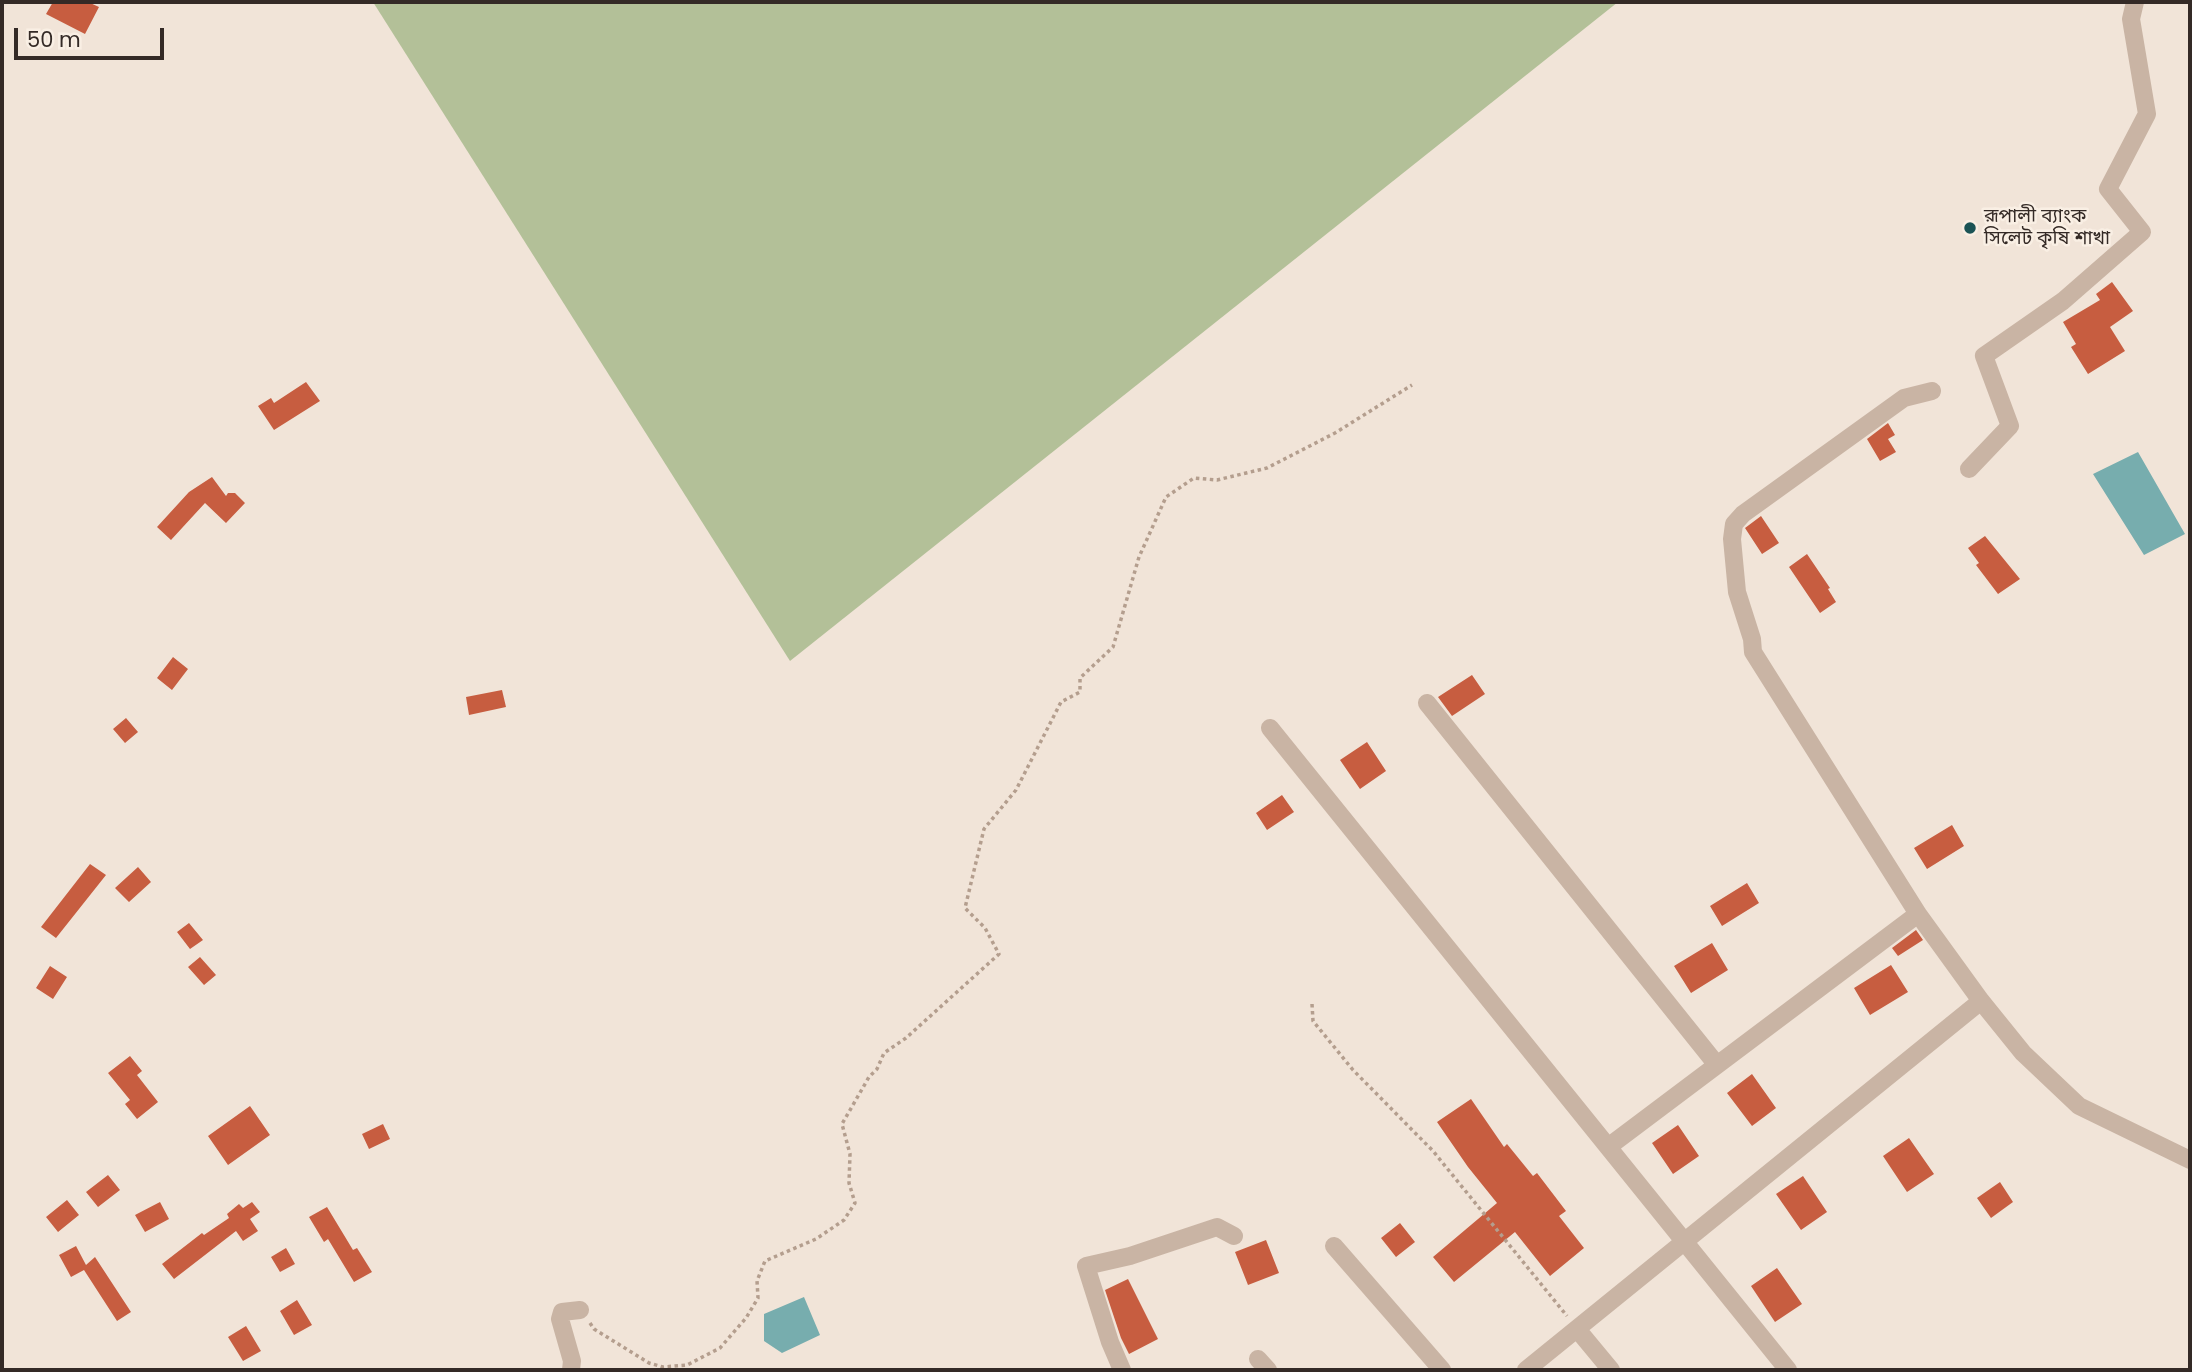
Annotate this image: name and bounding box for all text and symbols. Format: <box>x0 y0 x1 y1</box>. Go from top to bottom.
scale bar <box>18 14 168 58</box>
text: 50 m <box>27 25 81 54</box>
place label: রূপালী ব্যাংক সিলেট কৃষি শাখা <box>1984 206 2110 250</box>
marker: রূপালী ব্যাংক সিলেট কৃষি শাখা <box>1962 220 1978 236</box>

